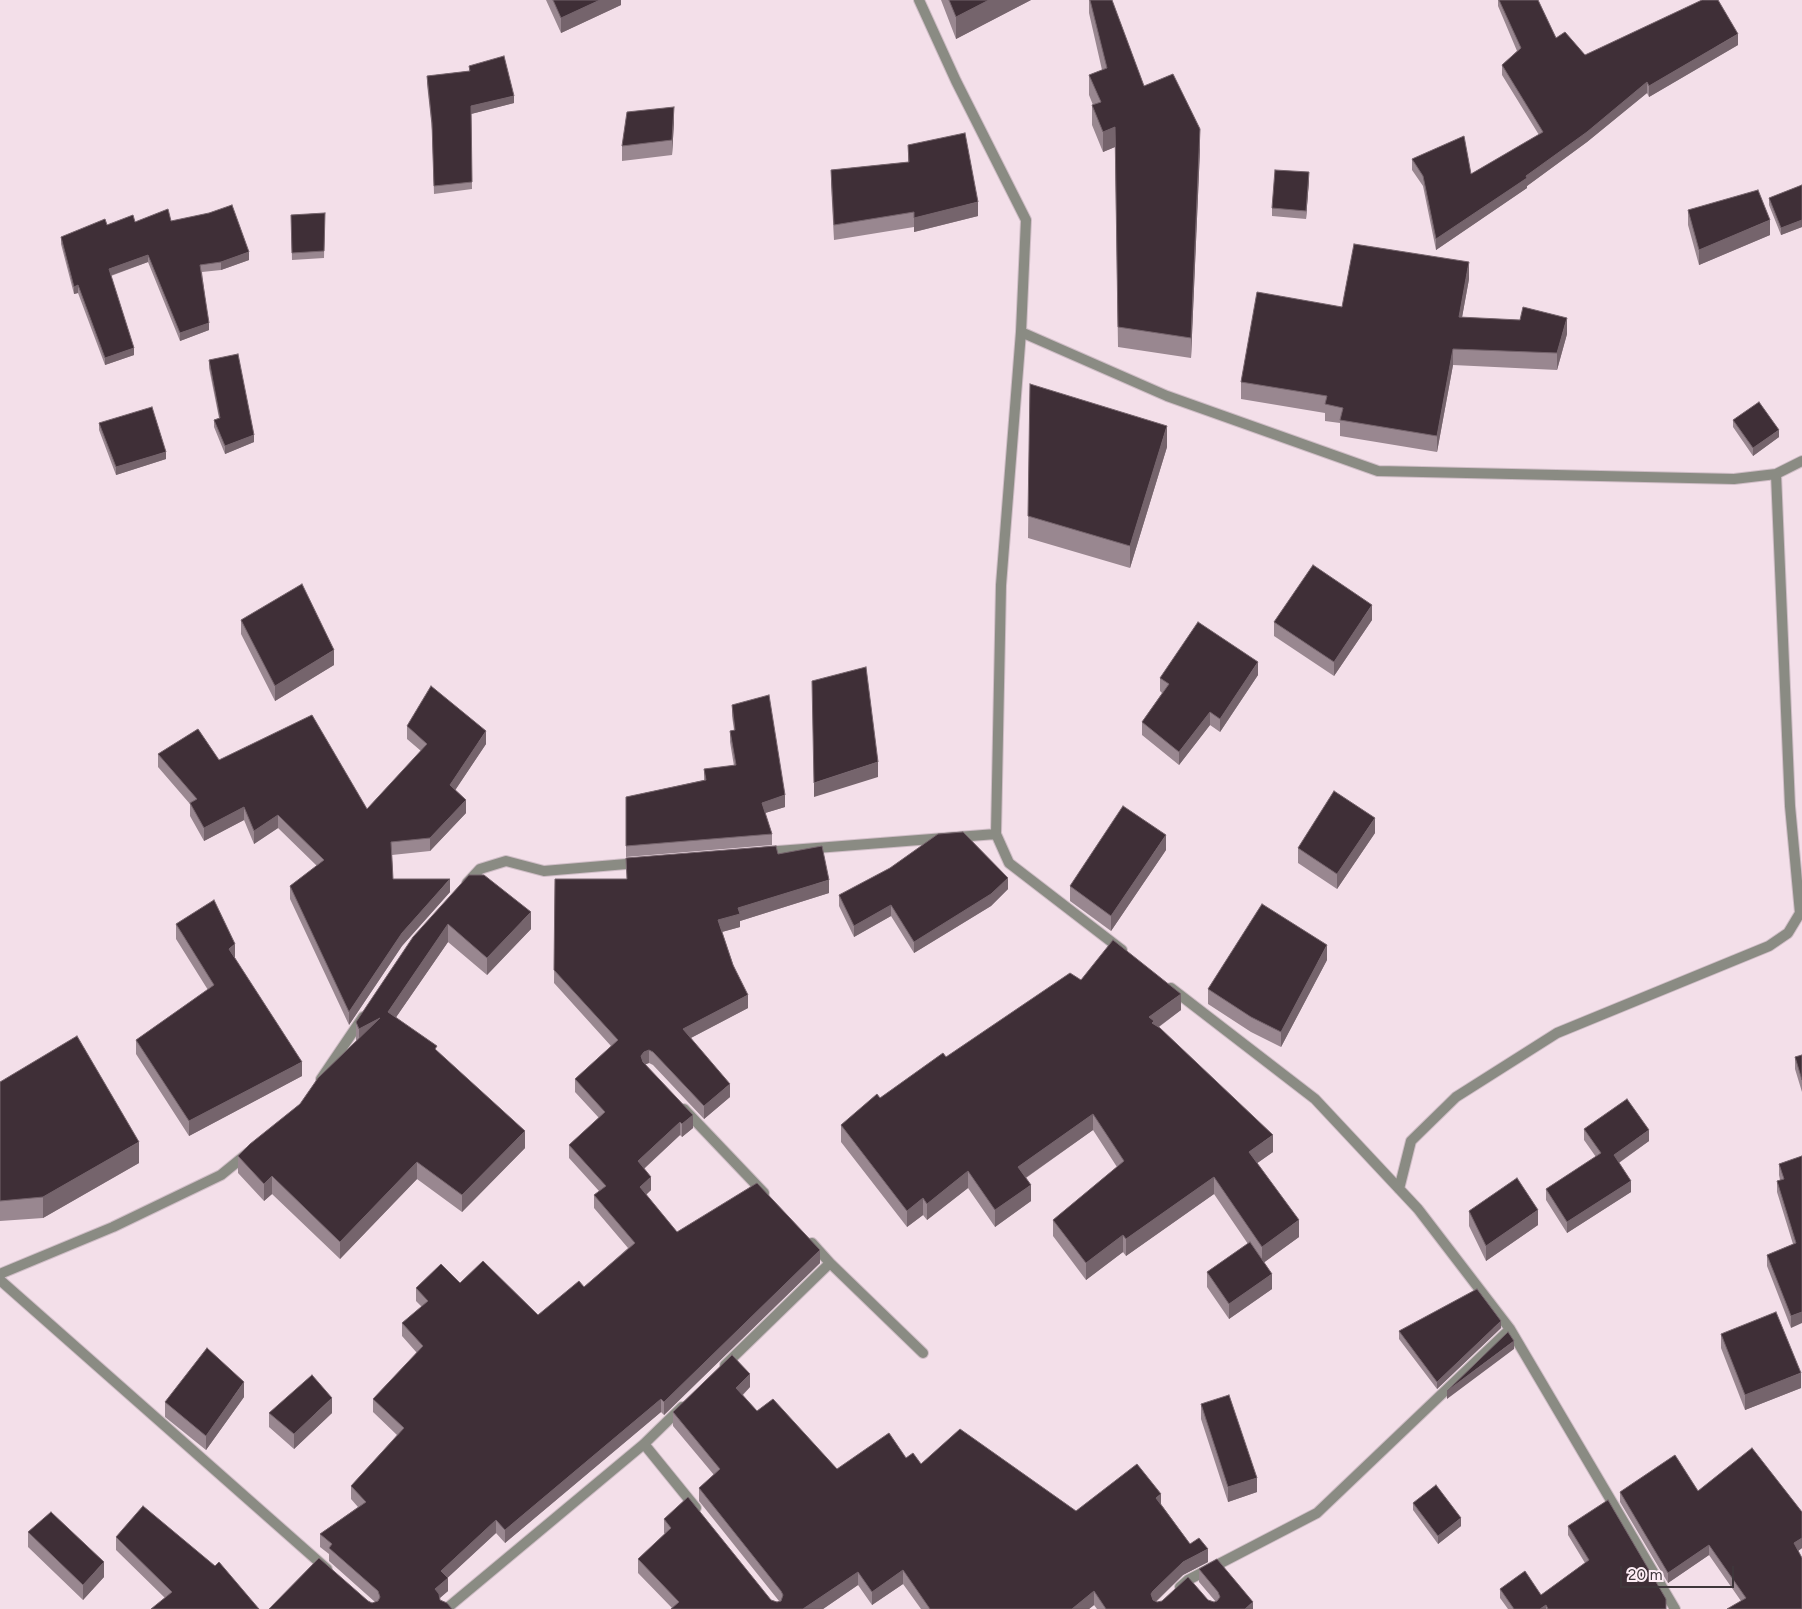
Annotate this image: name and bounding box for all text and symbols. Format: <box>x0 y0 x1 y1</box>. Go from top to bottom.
scale bar <box>1622 1556 1736 1588</box>
text: 20 m <box>1628 1566 1662 1584</box>

